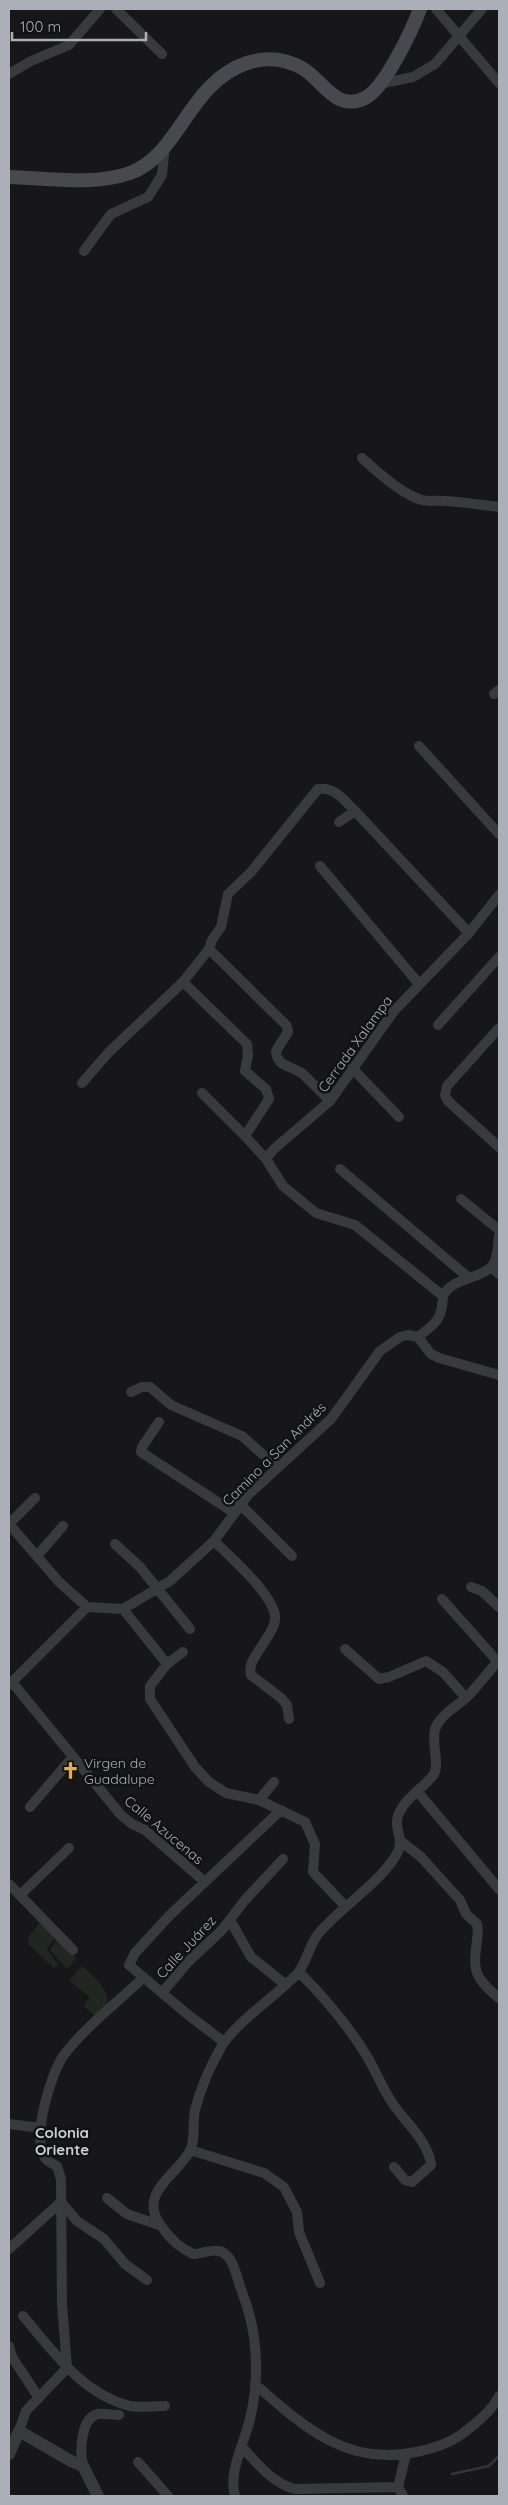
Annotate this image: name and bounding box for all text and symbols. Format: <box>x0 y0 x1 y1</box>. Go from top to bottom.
scale bar <box>12 10 146 42</box>
text: 100 m <box>20 17 61 36</box>
street label: Cerrada Xalampa <box>314 992 396 1096</box>
street label: Camino a San Andrés <box>218 1398 330 1510</box>
place label: Virgen de Guadalupe <box>84 1754 155 1788</box>
church icon: Virgen de Guadalupe <box>60 1761 80 1781</box>
street label: Calle Azucenas <box>121 1792 207 1868</box>
street label: Calle Juárez <box>152 1911 220 1982</box>
district label: Colonia Oriente <box>35 2123 89 2159</box>

